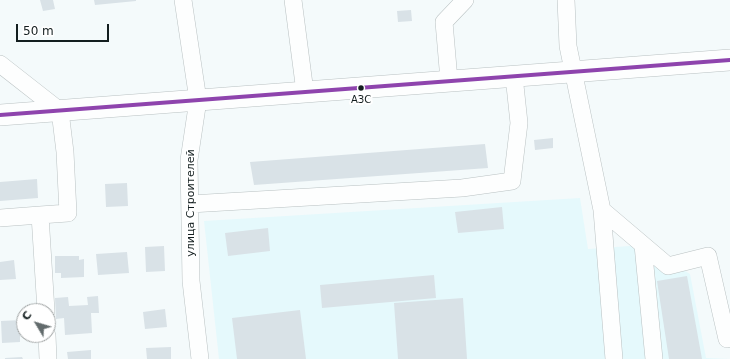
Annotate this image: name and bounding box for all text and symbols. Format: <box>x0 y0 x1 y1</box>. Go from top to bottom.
scale bar <box>18 16 111 42</box>
text: 50 m <box>23 24 54 38</box>
marker: АЗС <box>356 83 366 93</box>
place label: АЗС <box>351 94 371 106</box>
street label: улица Строителей <box>184 149 198 257</box>
north arrow <box>16 303 56 343</box>
text: С <box>19 309 35 323</box>

